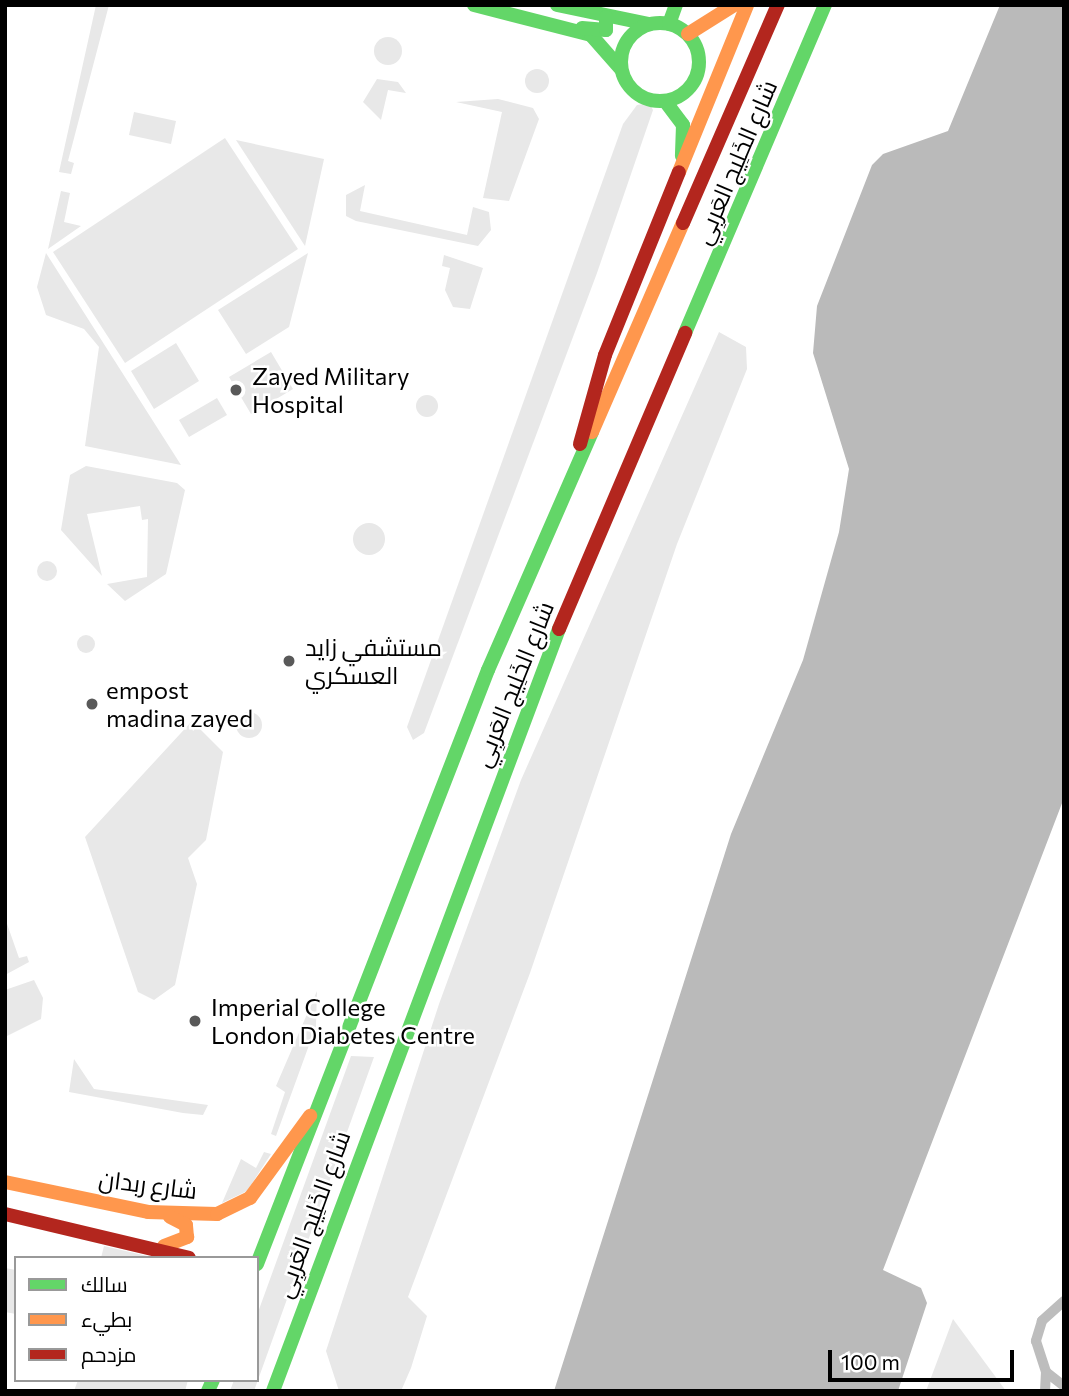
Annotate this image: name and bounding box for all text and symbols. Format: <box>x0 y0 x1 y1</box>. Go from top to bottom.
street label: شارع الخَلِيج العَربِي <box>687 75 783 249</box>
place label: Zayed Military Hospital <box>252 362 409 418</box>
marker: Zayed Military Hospital <box>226 380 246 400</box>
street label: شارع الخَلِيج العَربِي <box>467 597 559 771</box>
place label: مستشفي زايد العسكري <box>305 633 442 689</box>
marker: مستشفي زايد العسكري <box>279 651 299 671</box>
place label: empost madina zayed <box>106 676 253 732</box>
marker: empost madina zayed <box>84 696 100 712</box>
place label: Imperial College London Diabetes Centre <box>211 993 475 1049</box>
marker: Imperial College London Diabetes Centre <box>185 1011 205 1031</box>
street label: شارع الخَلِيج العَربِي <box>268 1126 356 1302</box>
street label: شارع ربدان <box>97 1164 199 1204</box>
legend <box>14 1256 259 1382</box>
text: سالك <box>81 1271 128 1296</box>
text: بطيء <box>81 1306 132 1331</box>
scale bar <box>831 1336 1016 1380</box>
text: مزدحم <box>81 1341 136 1366</box>
text: 100 m <box>841 1349 900 1374</box>

